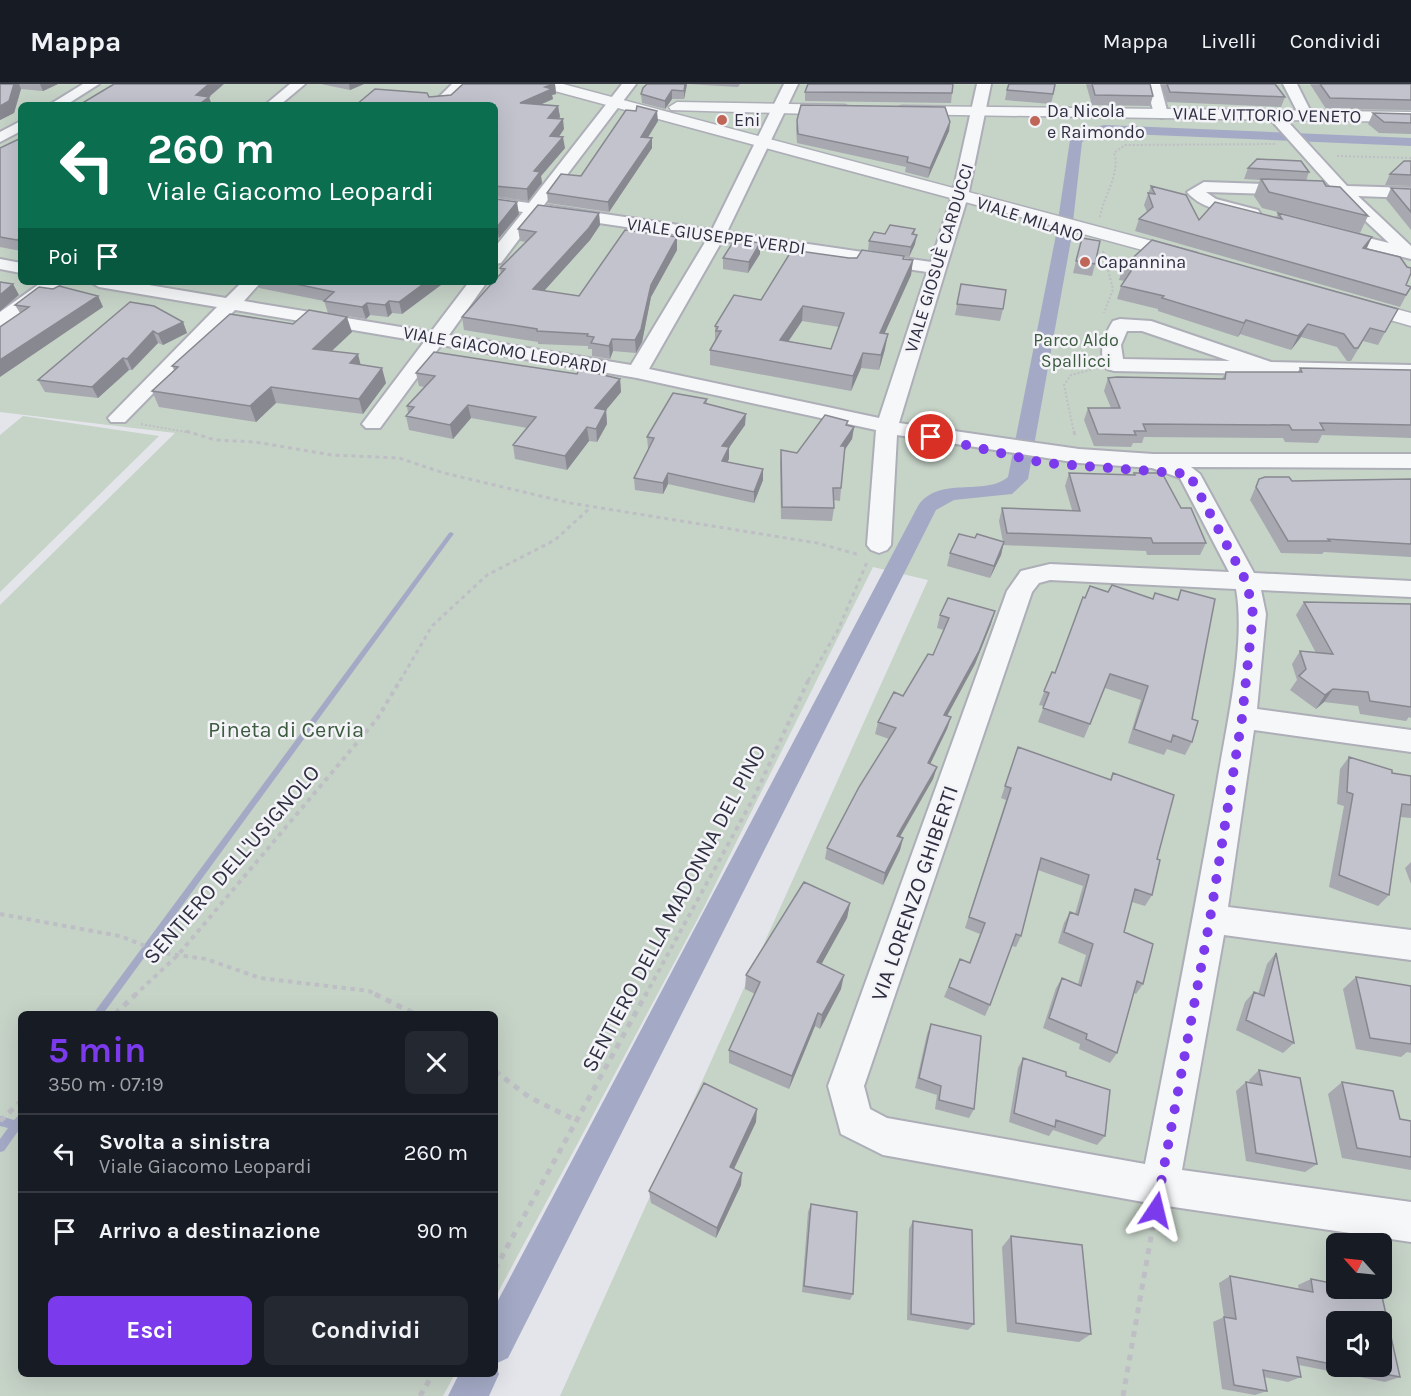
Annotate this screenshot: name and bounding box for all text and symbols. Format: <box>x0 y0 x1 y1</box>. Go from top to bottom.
text: Mappa <box>30 25 121 58</box>
text: Mappa <box>1103 29 1168 53</box>
text: Livelli <box>1201 29 1257 53</box>
text: Condividi <box>1290 29 1381 53</box>
place label: Da Nicola e Raimondo <box>1047 100 1145 143</box>
street label: VIALE VITTORIO VENETO <box>1173 102 1361 128</box>
place label: Eni <box>734 109 760 131</box>
marker: Eni <box>715 113 729 127</box>
marker: Da Nicola e Raimondo <box>1028 114 1042 128</box>
text: 260 m <box>147 124 275 174</box>
icon: left <box>48 126 126 204</box>
street label: VIALE GIOSUÈ CARDUCCI <box>899 160 978 355</box>
text: Viale Giacomo Leopardi <box>147 175 434 207</box>
street label: VIALE MILANO <box>974 191 1086 247</box>
street label: VIALE GIUSEPPE VERDI <box>625 213 807 259</box>
icon: arrive <box>91 240 124 273</box>
text: Poi <box>48 244 79 270</box>
place label: Capannina <box>1097 251 1186 273</box>
marker: Capannina <box>1078 255 1092 269</box>
street label: VIALE GIACOMO LEOPARDI <box>401 321 609 379</box>
park label: Parco Aldo Spallicci <box>1033 329 1119 372</box>
pin <box>905 411 956 462</box>
icon: arrive <box>914 420 947 453</box>
park label: Pineta di Cervia <box>208 717 364 743</box>
street label: SENTIERO DELLA MADONNA DEL PINO <box>576 741 771 1076</box>
street label: SENTIERO DELL'USIGNOLO <box>138 760 325 970</box>
street label: VIA LORENZO GHIBERTI <box>866 782 964 1004</box>
text: 5 min <box>48 1029 146 1071</box>
button: close <box>405 1031 468 1094</box>
text: 350 m · 07:19 <box>48 1073 164 1096</box>
text: Svolta a sinistra <box>99 1129 271 1155</box>
icon: left <box>48 1137 81 1170</box>
text: 260 m <box>404 1140 468 1166</box>
text: Viale Giacomo Leopardi <box>99 1155 312 1178</box>
position arrow <box>1124 1178 1188 1242</box>
icon: arrive <box>48 1215 81 1248</box>
text: Arrivo a destinazione <box>99 1218 320 1244</box>
text: 90 m <box>416 1218 468 1244</box>
north arrow <box>1326 1233 1392 1299</box>
map controls <box>1326 1233 1392 1377</box>
button: Esci <box>48 1296 252 1365</box>
button: Condividi <box>264 1296 468 1365</box>
button: sound <box>1326 1311 1392 1377</box>

